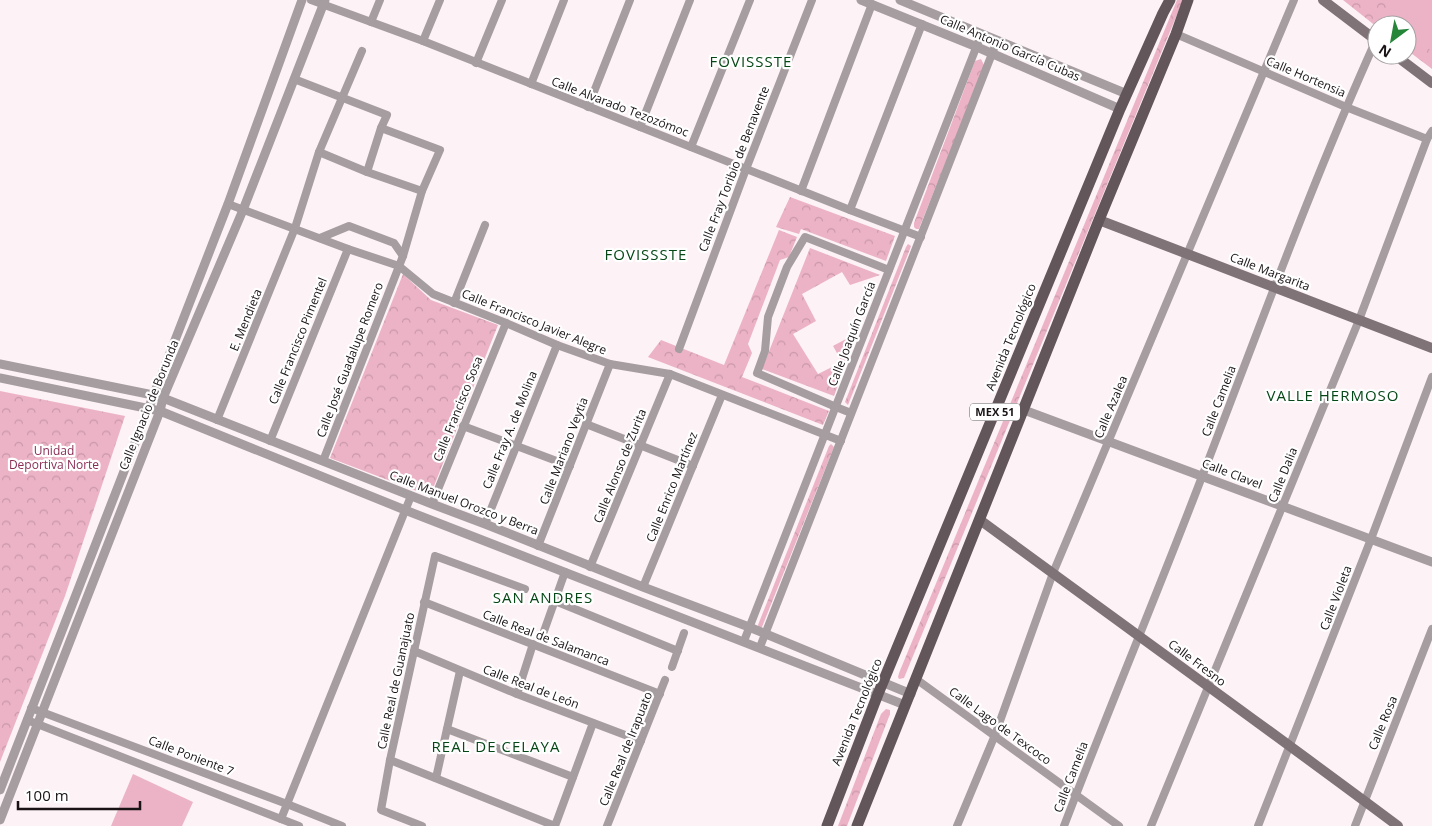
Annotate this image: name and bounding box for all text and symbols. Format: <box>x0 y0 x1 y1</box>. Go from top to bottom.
street label: Calle Antonio García Cubas <box>937 10 1083 85</box>
north arrow <box>1367 15 1417 65</box>
text: N <box>1375 40 1395 63</box>
district label: FOVISSSTE <box>710 51 792 71</box>
street label: Calle Hortensia <box>1264 52 1349 101</box>
street label: Calle Alvarado Tezozómoc <box>549 72 692 141</box>
street label: Calle Fray Toribio de Benavente <box>694 83 773 254</box>
district label: FOVISSSTE <box>605 244 687 264</box>
street label: Calle Margarita <box>1228 248 1313 295</box>
street label: Calle Francisco Pimentel <box>264 275 331 407</box>
street label: Calle Joaquín García <box>824 279 879 389</box>
street label: Calle José Guadalupe Romero <box>312 280 387 440</box>
street label: Avenida Tecnológico <box>981 281 1040 393</box>
street label: Calle Francisco Javier Alegre <box>459 285 609 359</box>
street label: E. Mendieta <box>225 286 266 354</box>
street label: Calle Ignacio de Borunda <box>115 337 182 472</box>
street label: Calle Francisco Sosa <box>429 354 486 464</box>
street label: Calle Camelia <box>1197 363 1240 439</box>
street label: Calle Fray A. de Molina <box>478 368 541 491</box>
street label: Calle Azalea <box>1090 373 1131 441</box>
district label: VALLE HERMOSO <box>1266 385 1400 405</box>
street label: Calle Mariano Veytia <box>535 395 592 507</box>
road number: MEX 51 <box>970 404 1020 421</box>
street label: Calle Alonso de Zurita <box>589 406 650 525</box>
street label: Calle Enrico Martínez <box>642 429 702 545</box>
park label: Unidad Deportiva Norte <box>9 442 99 473</box>
street label: Calle Dalia <box>1264 445 1301 505</box>
street label: Calle Clavel <box>1200 454 1265 493</box>
street label: Calle Manuel Orozco y Berra <box>387 466 541 539</box>
street label: Calle Violeta <box>1315 563 1356 633</box>
district label: SAN ANDRES <box>493 587 593 607</box>
street label: Calle Real de Salamanca <box>480 605 612 670</box>
street label: Calle Real de Guanajuato <box>373 611 418 751</box>
street label: Calle Fresno <box>1165 635 1230 690</box>
street label: Avenida Tecnológico <box>827 656 886 768</box>
street label: Calle Real de León <box>481 660 582 713</box>
street label: Calle Lago de Texcoco <box>946 683 1055 769</box>
street label: Calle Real de Irapuato <box>595 689 656 809</box>
street label: Calle Rosa <box>1364 693 1401 752</box>
street label: Calle Poniente 7 <box>146 731 236 780</box>
district label: REAL DE CELAYA <box>432 736 560 756</box>
street label: Calle Camelia <box>1049 739 1092 815</box>
scale bar <box>18 778 140 810</box>
text: 100 m <box>25 785 69 805</box>

